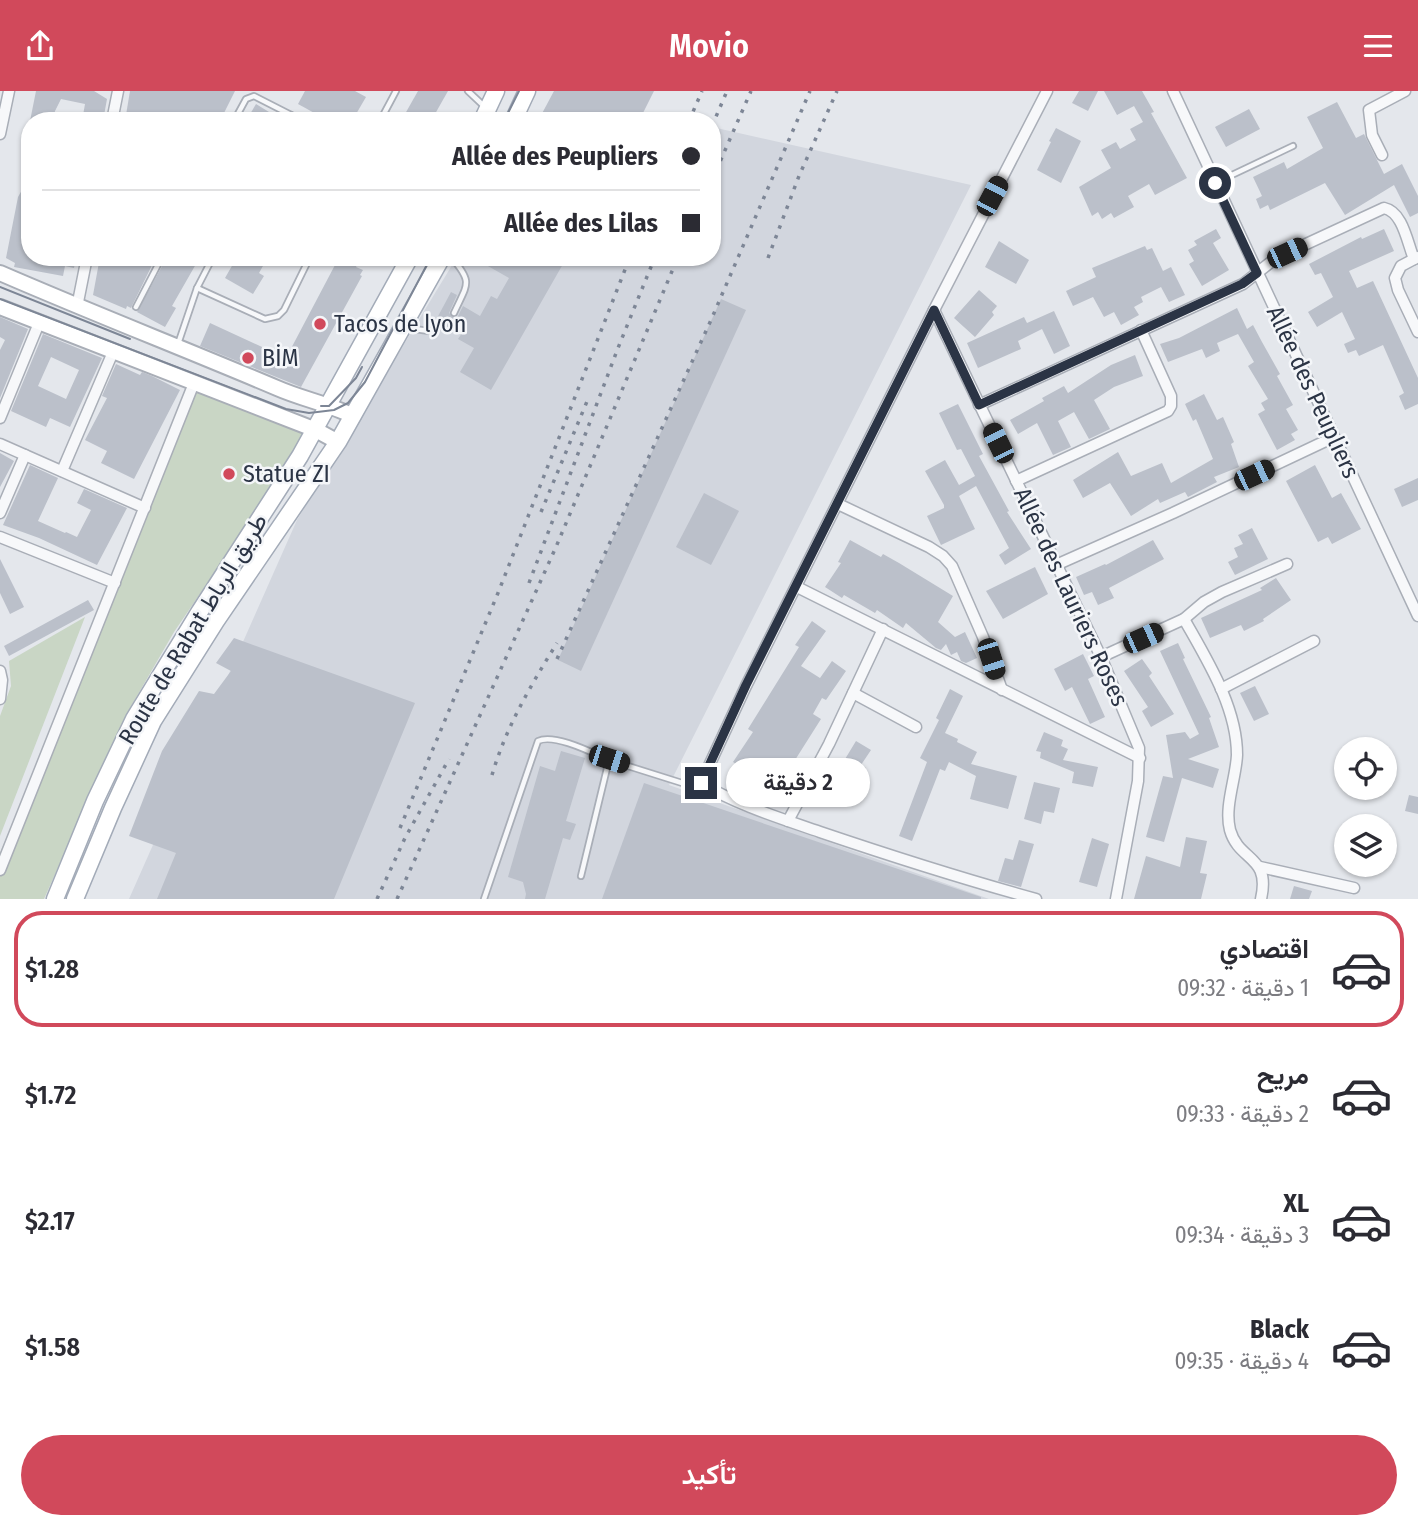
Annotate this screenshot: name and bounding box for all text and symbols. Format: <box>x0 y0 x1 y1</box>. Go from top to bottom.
icon: share <box>21 27 59 65</box>
text: Movio <box>669 27 749 65</box>
icon: menu <box>1359 27 1397 65</box>
text: Allée des Peupliers <box>452 141 658 172</box>
route start <box>1199 167 1231 199</box>
car <box>973 173 1012 219</box>
text: Allée des Lilas <box>504 208 658 239</box>
car <box>1264 235 1311 271</box>
street label: Allée des Peupliers <box>1261 301 1365 483</box>
place label: Tacos de lyon <box>334 310 466 338</box>
marker: Tacos de lyon <box>312 316 328 332</box>
place label: BİM <box>262 344 298 372</box>
marker: BİM <box>240 350 256 366</box>
car <box>980 420 1017 466</box>
car <box>1231 457 1278 493</box>
place label: Statue ZI <box>243 460 330 488</box>
marker: Statue ZI <box>221 466 237 482</box>
street label: Allée des Lauriers Roses <box>1008 483 1134 711</box>
street label: Route de Rabat طريق الرباط <box>113 508 274 750</box>
car <box>1120 620 1167 656</box>
car <box>975 636 1008 682</box>
map controls <box>1334 737 1397 877</box>
button: locate <box>1334 737 1397 800</box>
car <box>586 743 633 775</box>
callout: 2 دقيقة <box>726 759 869 807</box>
route end <box>685 767 717 799</box>
text: 2 دقيقة <box>763 768 833 796</box>
button: layers <box>1334 814 1397 877</box>
text: اقتصادي <box>1220 934 1309 965</box>
icon: car <box>1330 938 1393 1001</box>
text: $1.28 <box>25 954 79 985</box>
text: 1 دقيقة · 09:32 <box>1177 974 1309 1002</box>
text: مريح <box>1257 1060 1309 1091</box>
icon: car <box>1330 1064 1393 1127</box>
text: $1.72 <box>25 1080 76 1111</box>
text: 2 دقيقة · 09:33 <box>1176 1100 1309 1128</box>
text: XL <box>1283 1188 1309 1219</box>
icon: car <box>1330 1190 1393 1253</box>
text: $2.17 <box>25 1206 75 1237</box>
text: 3 دقيقة · 09:34 <box>1175 1221 1309 1249</box>
text: Black <box>1250 1314 1309 1345</box>
icon: car <box>1330 1316 1393 1379</box>
text: $1.58 <box>25 1332 80 1363</box>
text: 4 دقيقة · 09:35 <box>1175 1347 1309 1375</box>
button: تأكيد <box>21 1435 1397 1515</box>

